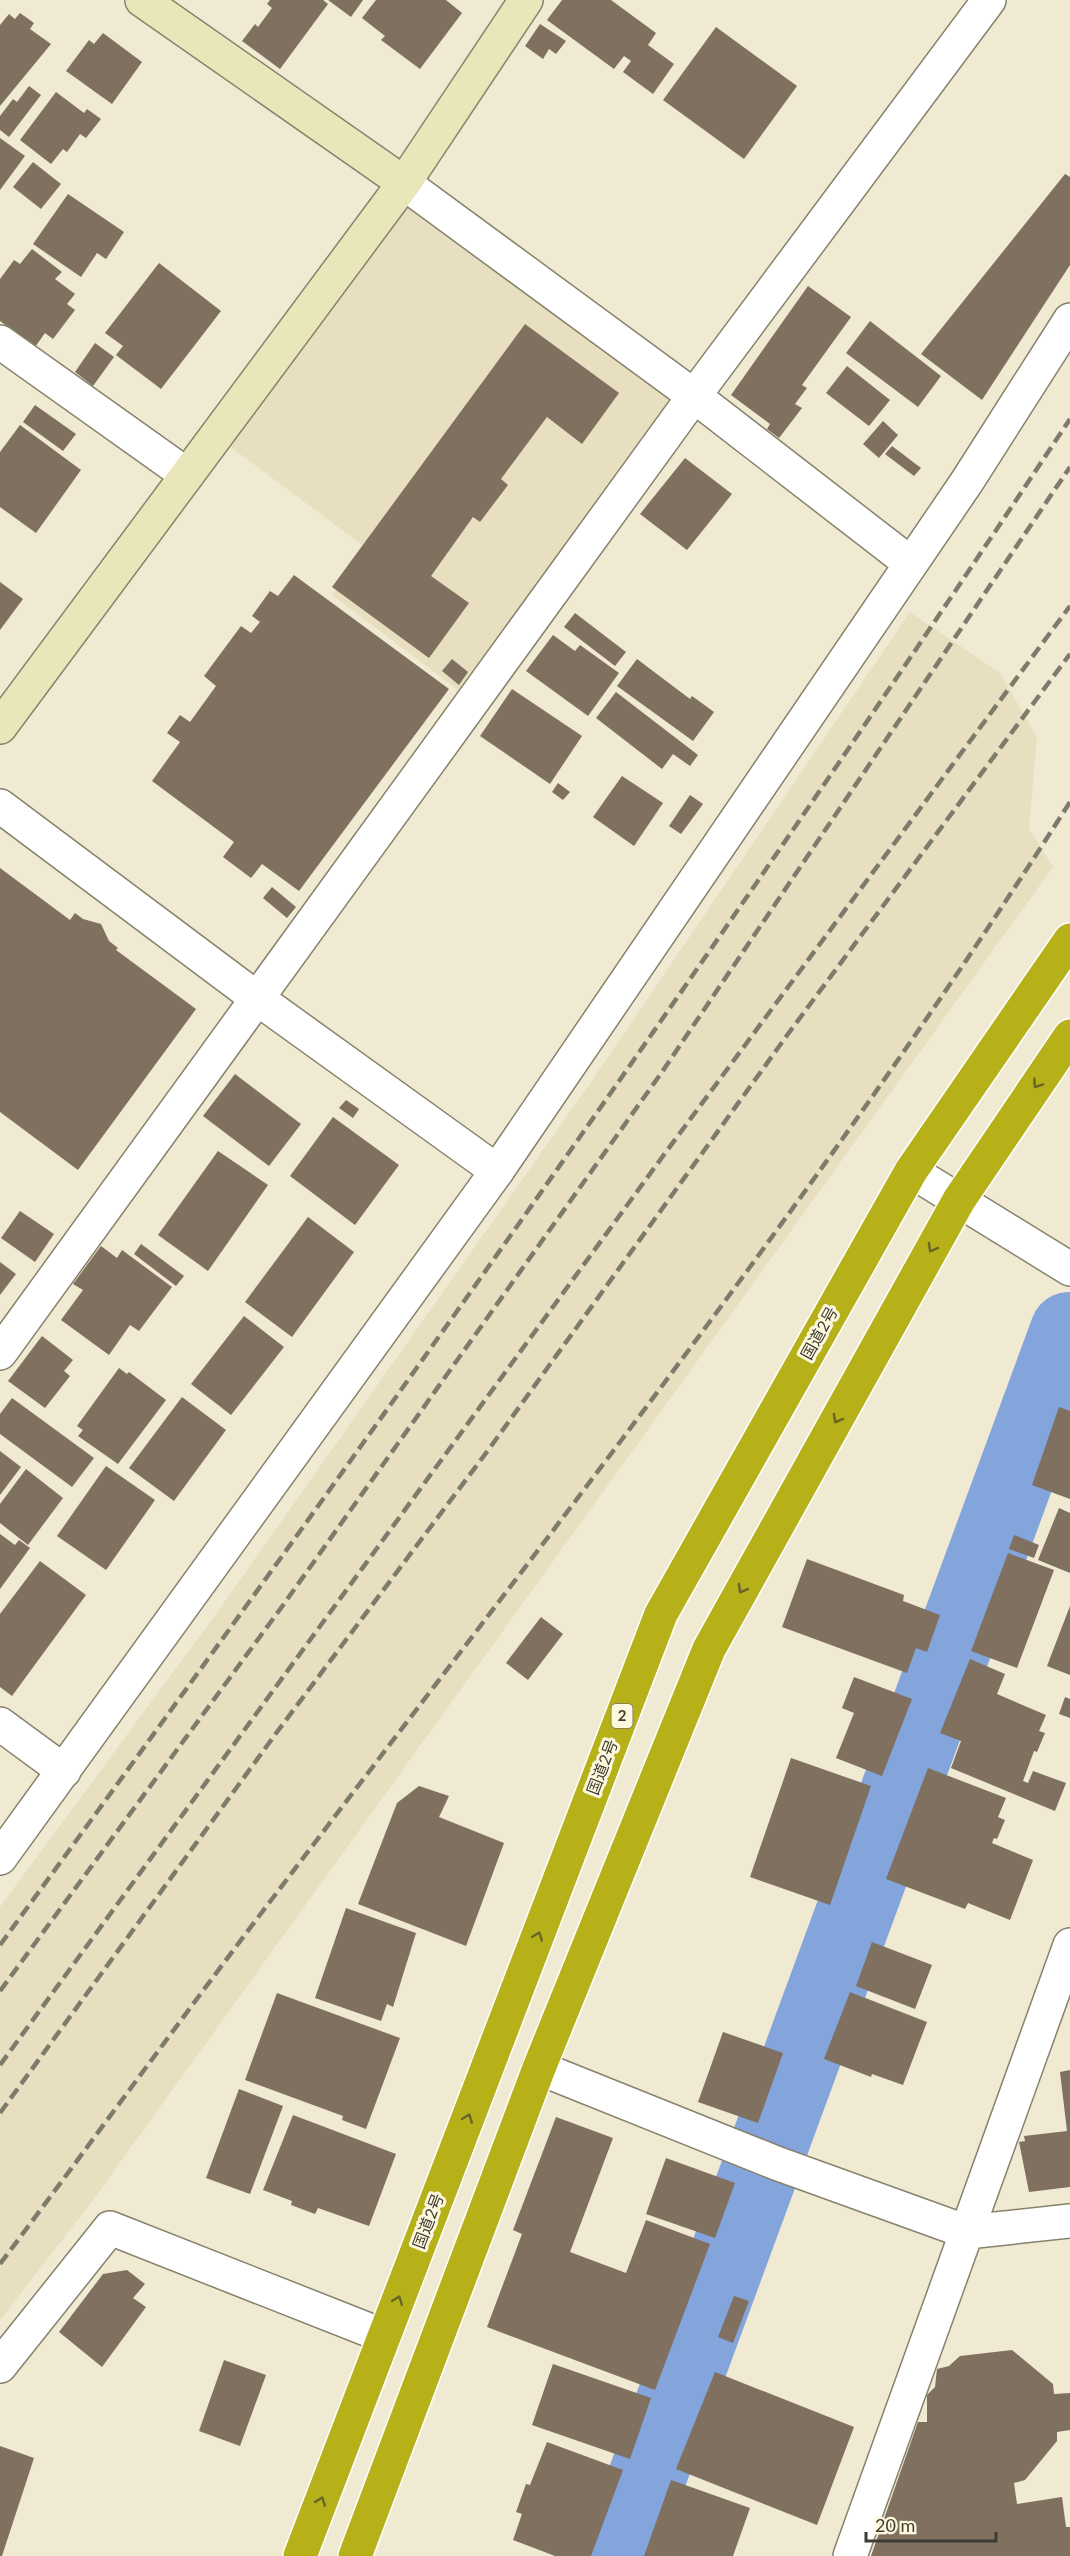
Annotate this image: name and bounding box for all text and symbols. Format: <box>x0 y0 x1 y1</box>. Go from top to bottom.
one-way arrow <box>1033 1078 1044 1089</box>
one-way arrow <box>928 1242 939 1253</box>
street label: 国道2号 <box>796 1303 841 1362</box>
one-way arrow <box>833 1413 844 1423</box>
one-way arrow <box>738 1583 750 1593</box>
road number: 2 <box>612 1704 632 1728</box>
street label: 国道2号 <box>582 1737 621 1797</box>
one-way arrow <box>530 1931 543 1941</box>
one-way arrow <box>461 2113 473 2124</box>
street label: 国道2号 <box>408 2191 447 2251</box>
one-way arrow <box>391 2295 403 2306</box>
one-way arrow <box>313 2497 326 2507</box>
scale bar <box>866 2505 996 2543</box>
text: 20 m <box>875 2514 915 2536</box>

